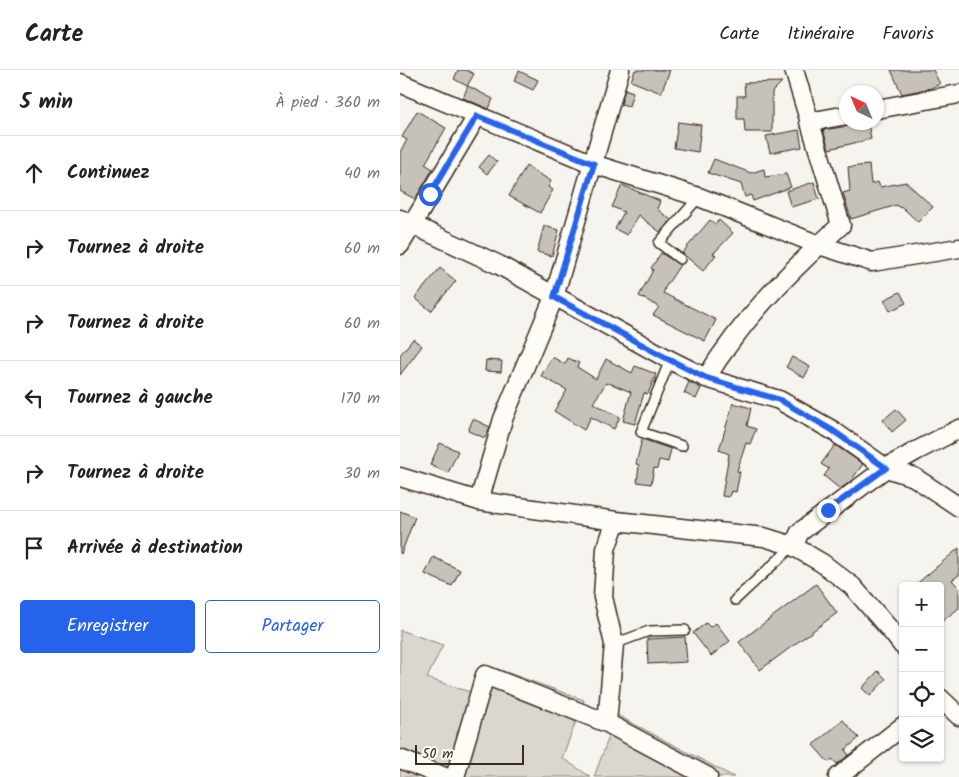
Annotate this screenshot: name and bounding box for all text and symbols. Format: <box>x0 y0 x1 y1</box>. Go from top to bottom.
text: Carte <box>25 15 83 54</box>
text: Carte <box>719 20 759 49</box>
text: Itinéraire <box>787 20 854 49</box>
text: Favoris <box>882 20 934 49</box>
north arrow <box>839 85 884 130</box>
text: 5 min <box>20 86 73 119</box>
text: À pied · 360 m <box>275 90 380 115</box>
text: Continuez <box>67 158 150 188</box>
icon: ahead <box>20 159 48 187</box>
text: 40 m <box>344 161 380 186</box>
route start <box>419 183 442 206</box>
text: Tournez à droite <box>67 233 204 263</box>
icon: right <box>20 234 48 262</box>
text: 60 m <box>344 236 380 261</box>
text: Tournez à droite <box>67 308 204 338</box>
icon: right <box>20 309 48 337</box>
text: 60 m <box>344 311 380 336</box>
text: Tournez à gauche <box>67 383 213 413</box>
icon: left <box>20 384 48 412</box>
text: 170 m <box>340 386 380 411</box>
text: Tournez à droite <box>67 458 204 488</box>
icon: right <box>20 459 48 487</box>
text: 30 m <box>344 461 380 486</box>
route end <box>817 499 840 522</box>
text: Arrivée à destination <box>67 533 243 563</box>
icon: arrive <box>20 534 48 562</box>
map controls <box>899 582 944 762</box>
button: + <box>899 582 944 627</box>
button: Enregistrer <box>20 600 195 653</box>
button: Partager <box>205 600 380 653</box>
button: − <box>899 627 944 672</box>
button: locate <box>899 672 944 717</box>
button: layers <box>899 717 944 762</box>
scale bar <box>415 742 524 765</box>
text: 50 m <box>422 743 453 765</box>

